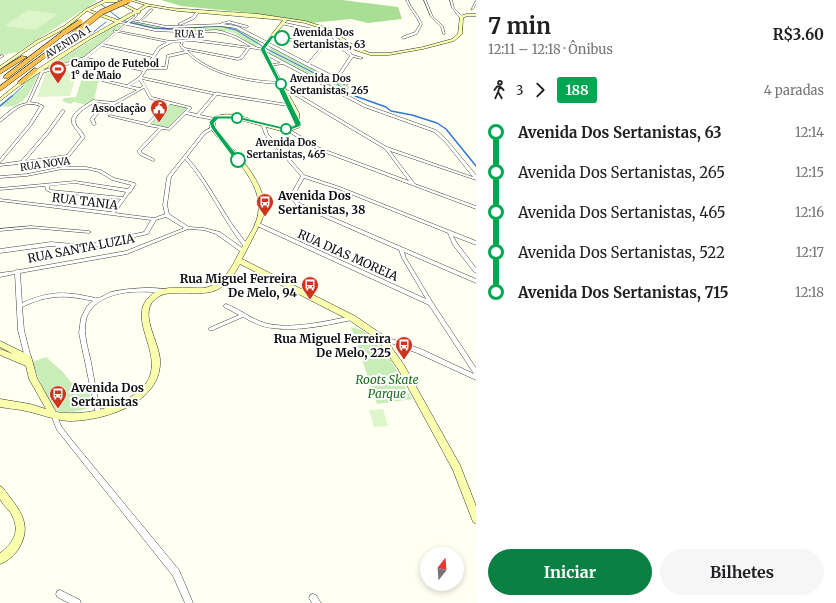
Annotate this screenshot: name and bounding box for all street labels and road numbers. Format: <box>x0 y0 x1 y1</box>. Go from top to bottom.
street label: AVENIDA 1 <box>42 22 94 62</box>
street label: RUA E <box>174 27 204 41</box>
street label: RUA NOVA <box>19 154 72 174</box>
street label: RUA TANIA <box>51 190 119 213</box>
street label: RUA DIAS MOREIA <box>295 226 401 284</box>
street label: RUA SANTA LUZIA <box>26 230 136 266</box>

